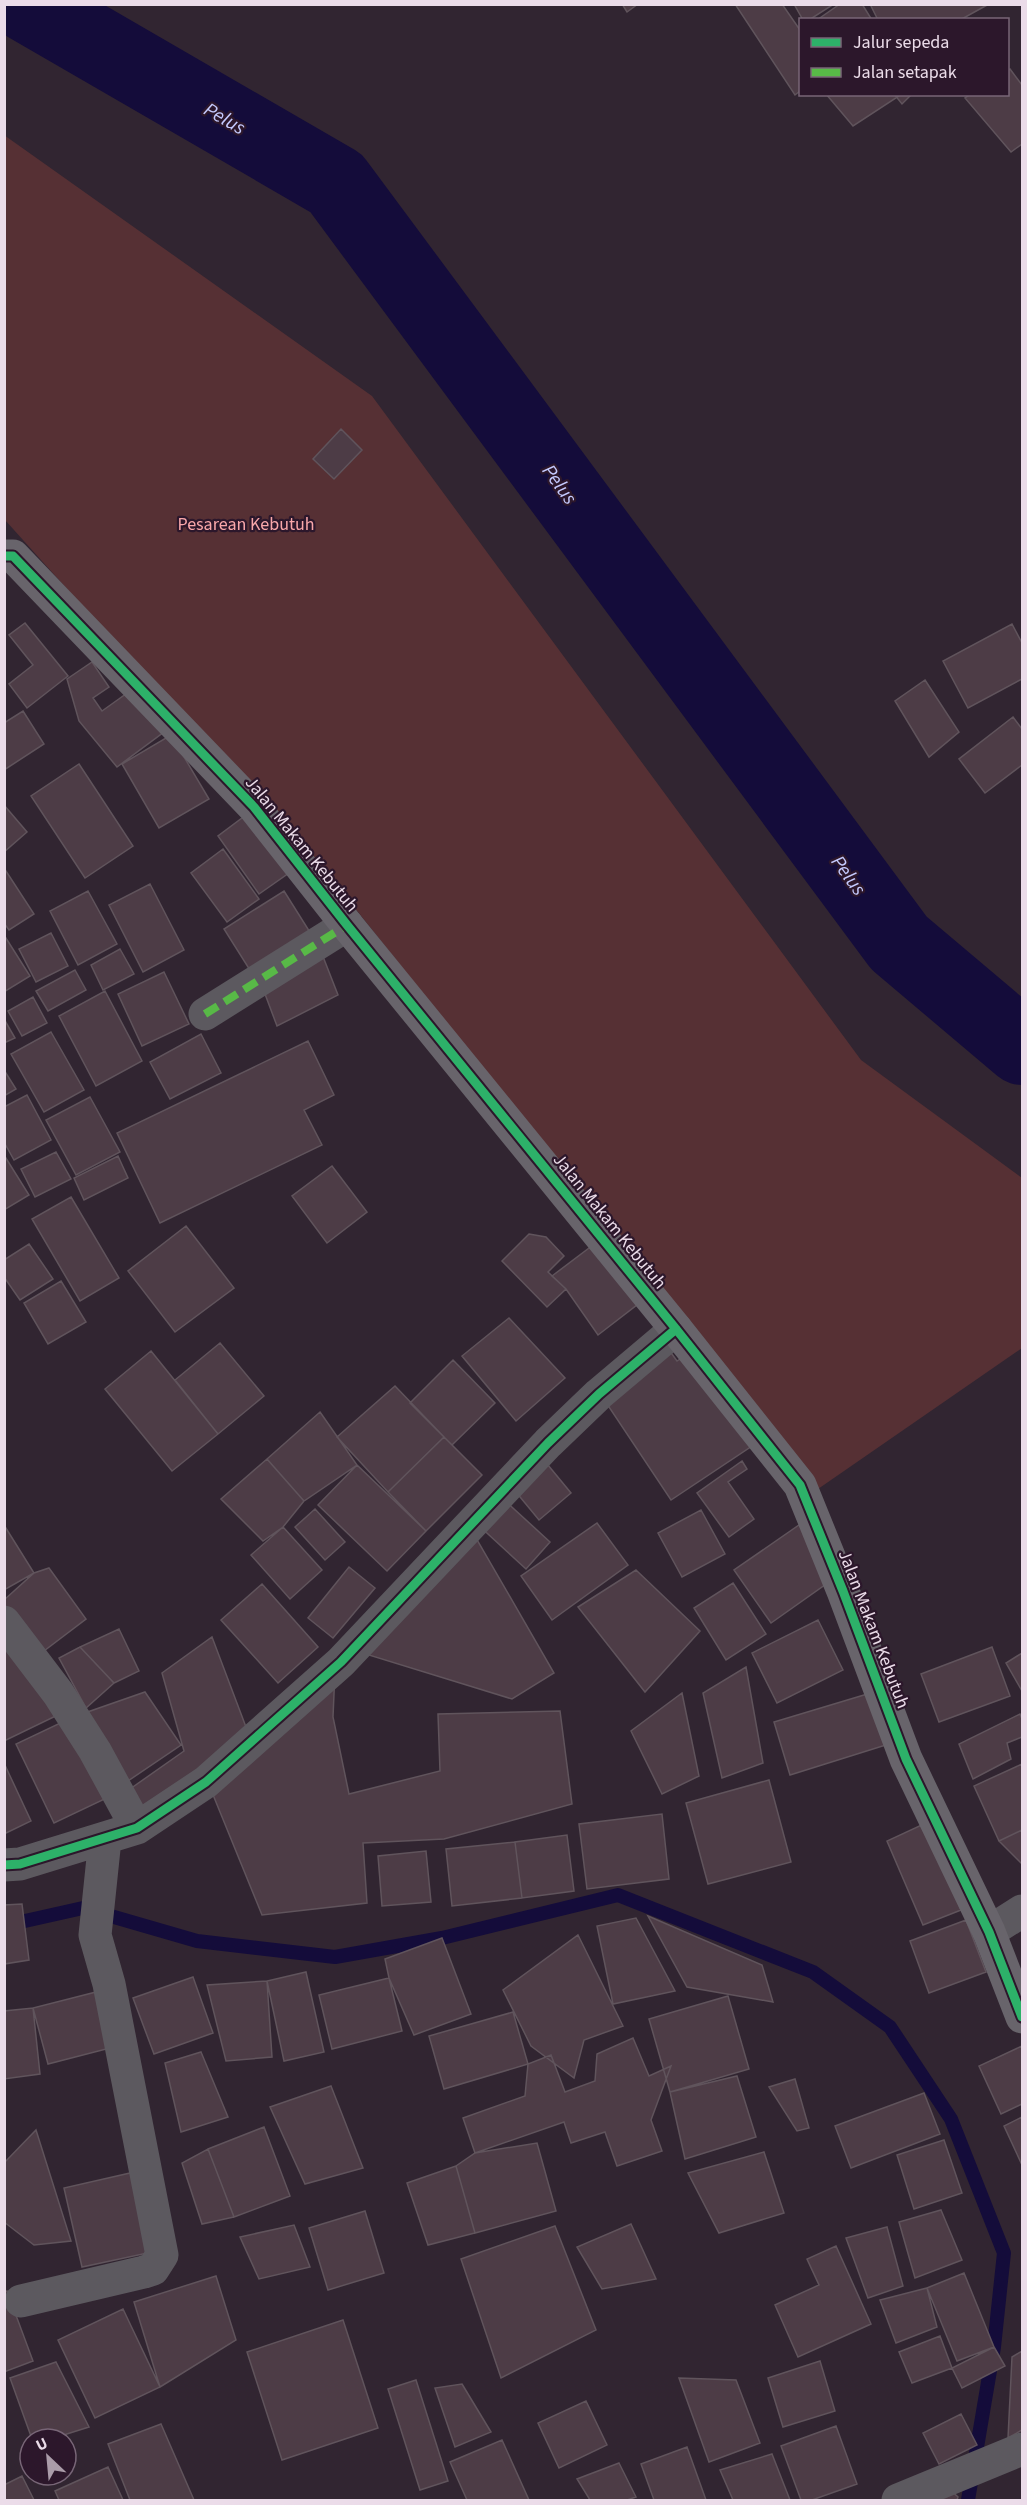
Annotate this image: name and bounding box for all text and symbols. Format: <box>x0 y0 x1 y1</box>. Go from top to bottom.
legend <box>799 18 1009 96</box>
text: Jalur sepeda <box>853 30 949 55</box>
text: Jalan setapak <box>853 60 957 85</box>
water label: Pelus <box>199 96 250 142</box>
water label: Pelus <box>535 459 583 511</box>
park label: Pesarean Kebutuh <box>177 512 315 537</box>
street label: Jalan Makam Kebutuh <box>239 771 364 917</box>
water label: Pelus <box>824 850 872 902</box>
street label: Jalan Makam Kebutuh <box>547 1148 672 1294</box>
street label: Jalan Makam Kebutuh <box>832 1546 915 1712</box>
north arrow <box>18 2427 78 2487</box>
text: U <box>32 2432 51 2457</box>

